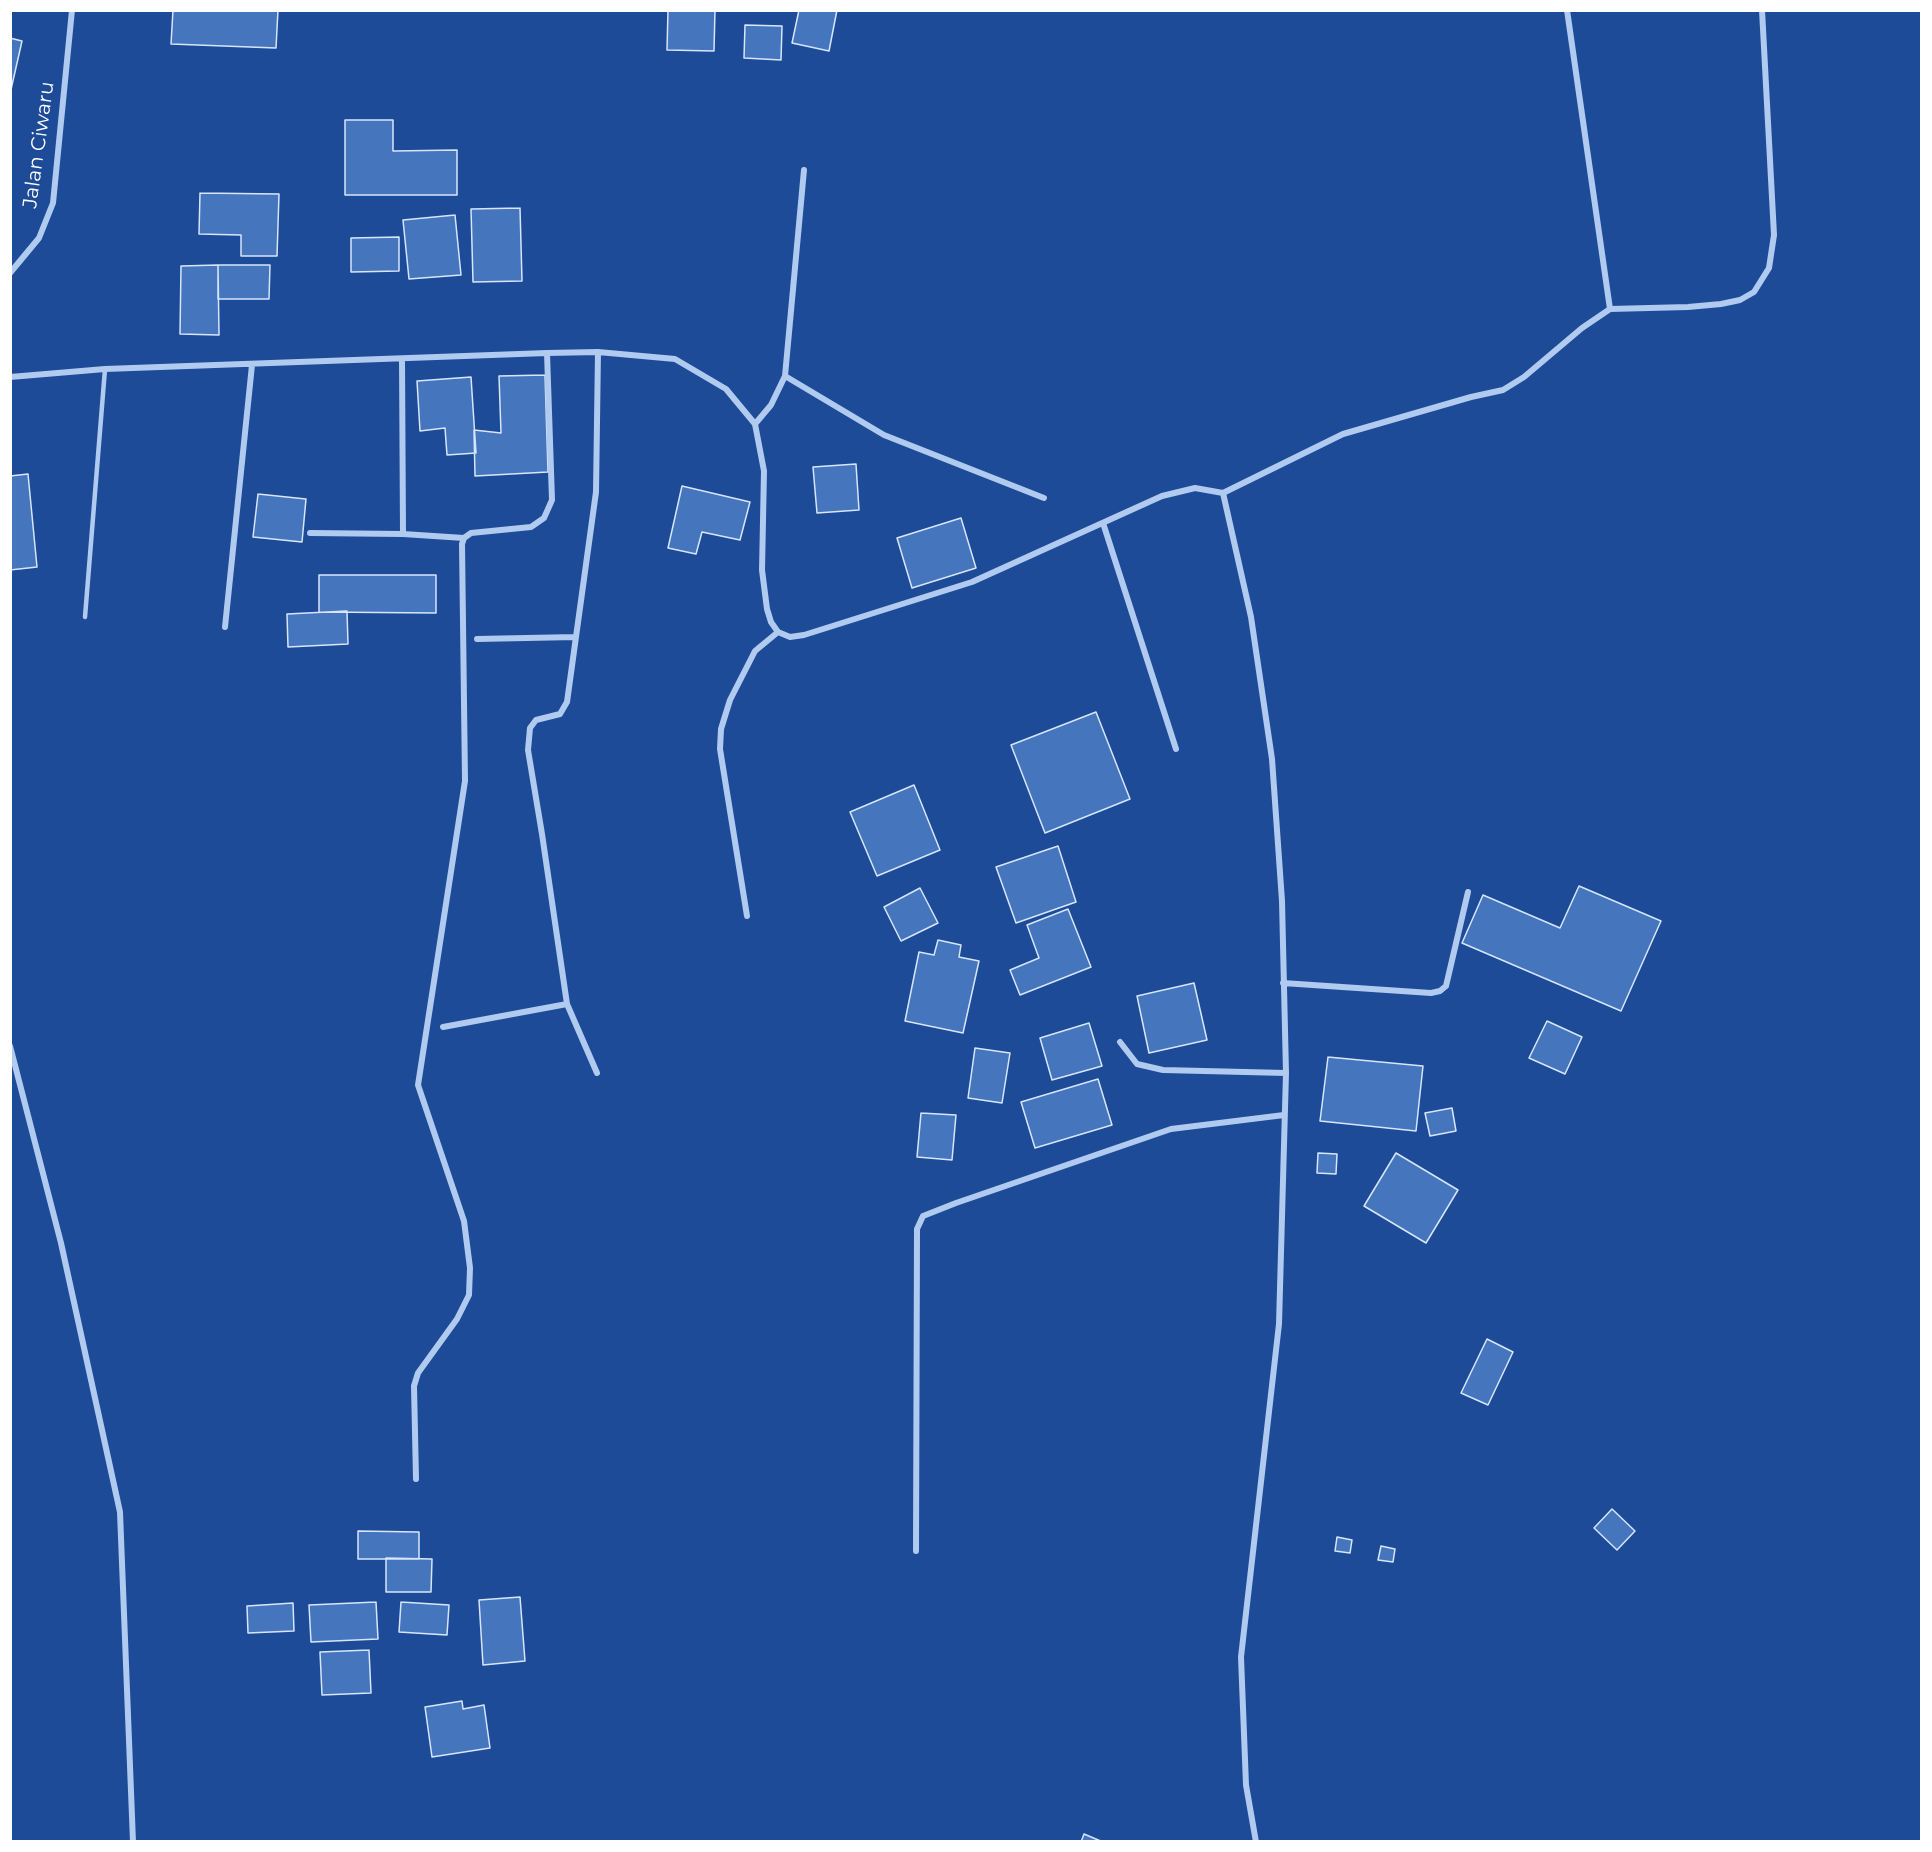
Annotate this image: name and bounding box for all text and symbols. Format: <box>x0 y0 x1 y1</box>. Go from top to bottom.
street label: Jalan Ciwaru <box>18 80 60 210</box>

